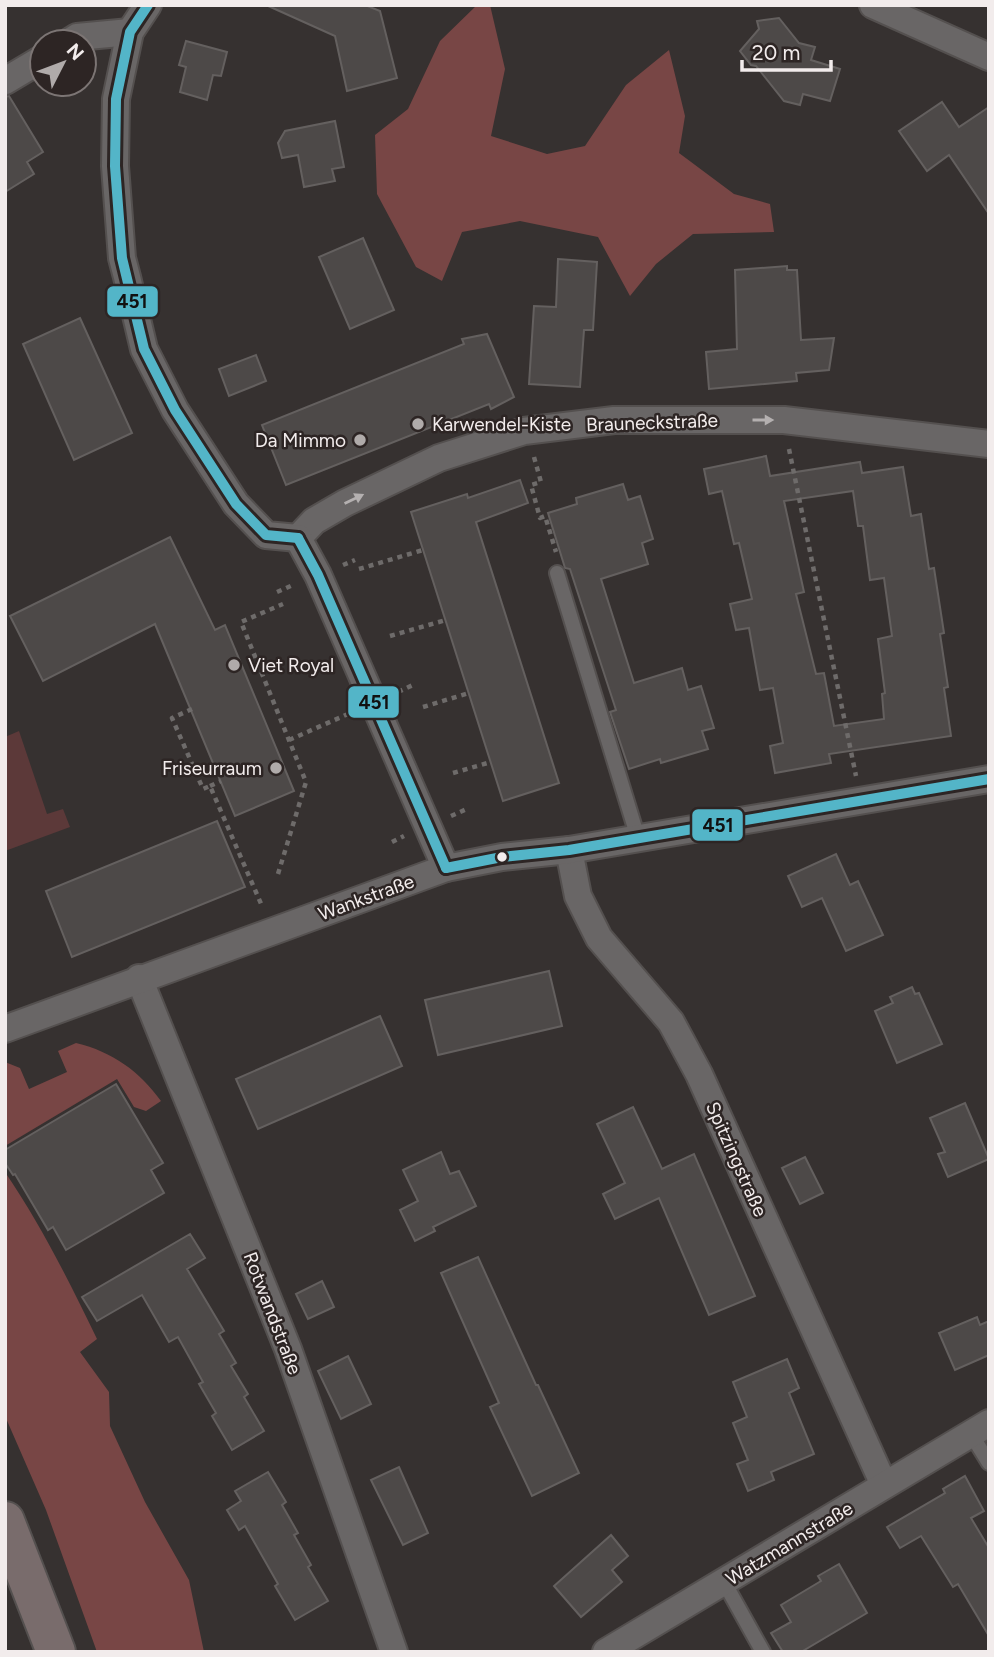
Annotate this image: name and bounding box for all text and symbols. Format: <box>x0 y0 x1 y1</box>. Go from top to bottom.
north arrow <box>28 28 98 98</box>
scale bar <box>742 28 831 72</box>
text: N <box>62 39 89 65</box>
text: 20 m <box>752 40 800 65</box>
line badge: 451 <box>106 285 159 318</box>
text: 451 <box>116 290 148 313</box>
street label: Brauneckstraße <box>586 409 718 436</box>
place label: Karwendel-Kiste <box>432 413 571 436</box>
one-way arrow <box>752 414 774 426</box>
marker: Karwendel-Kiste <box>410 416 426 432</box>
place label: Da Mimmo <box>255 429 346 452</box>
marker: Da Mimmo <box>352 432 368 448</box>
one-way arrow <box>344 493 364 505</box>
place label: Viet Royal <box>248 654 334 677</box>
marker: Viet Royal <box>226 657 242 673</box>
line badge: 451 <box>347 685 400 719</box>
text: 451 <box>358 691 390 714</box>
place label: Friseurraum <box>162 757 262 780</box>
marker: Friseurraum <box>268 760 284 776</box>
line badge: 451 <box>691 808 744 842</box>
text: 451 <box>702 814 734 837</box>
unlabelled marker <box>495 850 509 864</box>
street label: Wankstraße <box>315 870 417 925</box>
street label: Spitzingstraße <box>701 1098 772 1220</box>
street label: Rotwandstraße <box>239 1249 306 1378</box>
street label: Watzmannstraße <box>722 1496 857 1590</box>

